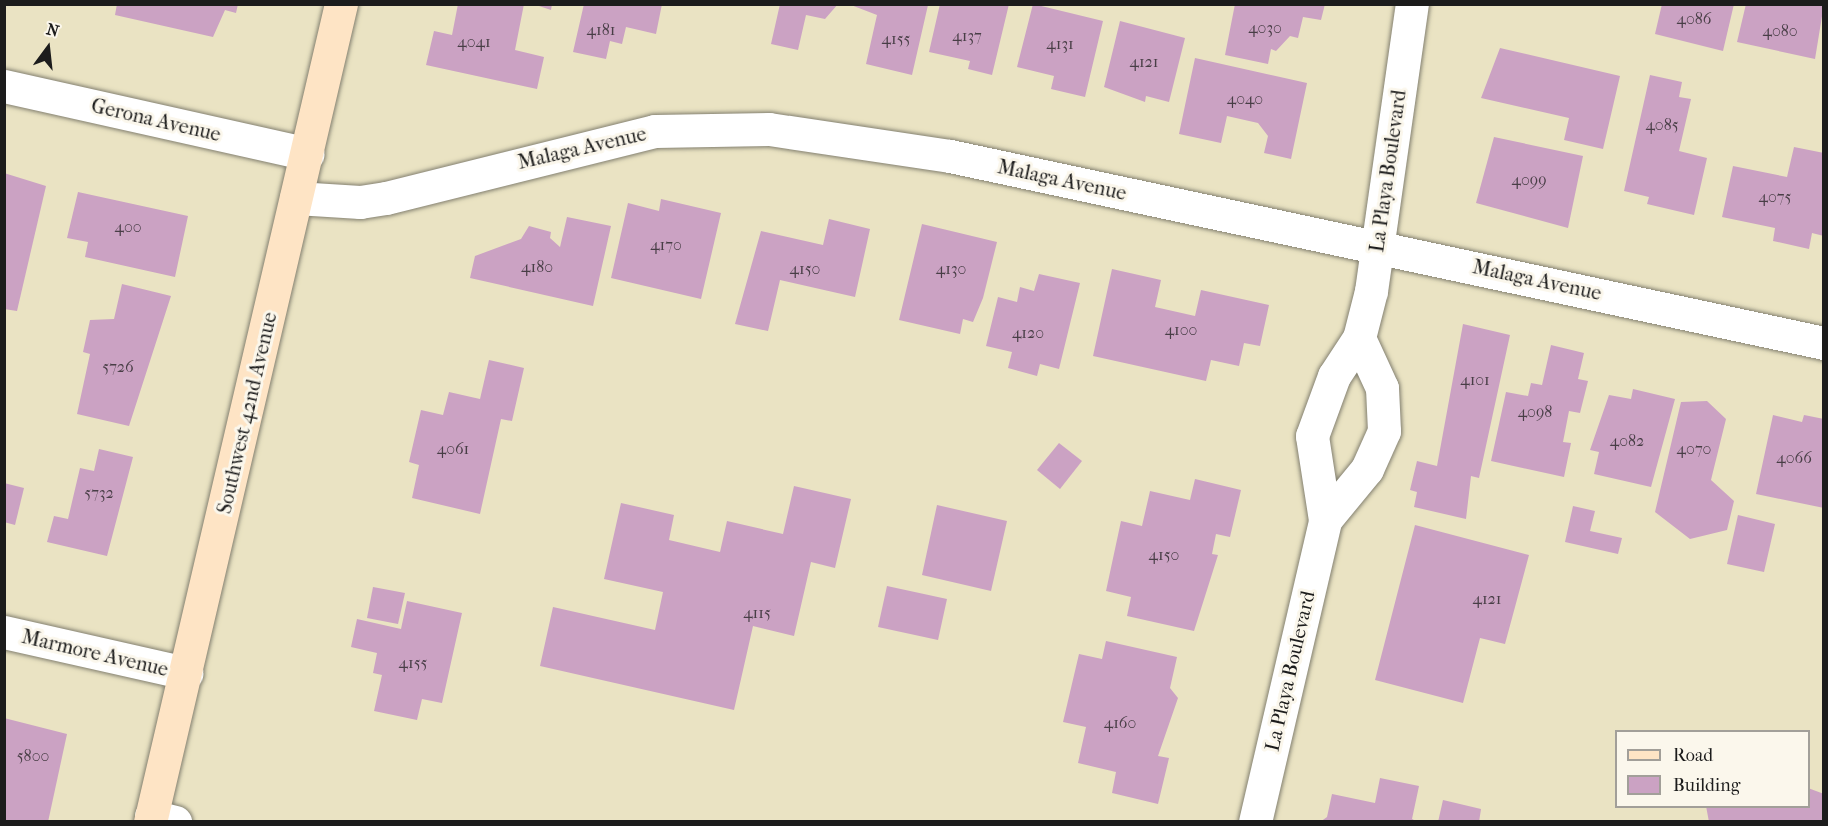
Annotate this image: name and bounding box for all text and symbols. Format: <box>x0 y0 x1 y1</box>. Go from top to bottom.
house number: 4086 <box>1677 9 1711 29</box>
north arrow <box>18 18 78 78</box>
house number: 4030 <box>1248 18 1282 38</box>
text: N <box>44 19 61 41</box>
house number: 4181 <box>587 20 615 40</box>
house number: 4080 <box>1762 21 1798 41</box>
house number: 4137 <box>952 26 982 46</box>
house number: 4155 <box>882 29 910 49</box>
house number: 4041 <box>457 32 491 52</box>
house number: 4131 <box>1046 34 1074 54</box>
house number: 4121 <box>1129 52 1159 72</box>
street label: La Playa Boulevard <box>1365 88 1411 254</box>
house number: 4040 <box>1227 89 1263 109</box>
street label: Gerona Avenue <box>89 93 223 147</box>
house number: 4085 <box>1645 115 1679 135</box>
street label: Malaga Avenue <box>515 122 649 174</box>
street label: Malaga Avenue <box>995 155 1129 205</box>
house number: 4099 <box>1511 170 1547 190</box>
house number: 4075 <box>1759 187 1791 207</box>
house number: 400 <box>114 217 142 237</box>
house number: 4170 <box>650 235 682 255</box>
street label: Malaga Avenue <box>1470 255 1604 305</box>
house number: 4180 <box>521 257 553 277</box>
house number: 4150 <box>790 259 820 279</box>
house number: 4130 <box>936 259 966 279</box>
street label: Southwest 42nd Avenue <box>212 310 282 516</box>
house number: 4100 <box>1165 320 1197 340</box>
house number: 4120 <box>1012 323 1044 343</box>
house number: 5726 <box>102 357 134 377</box>
house number: 4101 <box>1460 370 1490 390</box>
house number: 4098 <box>1518 402 1552 422</box>
house number: 4082 <box>1610 431 1644 451</box>
house number: 4061 <box>437 439 469 459</box>
house number: 4070 <box>1677 439 1711 459</box>
house number: 4066 <box>1776 448 1812 468</box>
house number: 5732 <box>84 483 114 503</box>
house number: 4150 <box>1149 545 1179 565</box>
street label: La Playa Boulevard <box>1260 589 1320 753</box>
house number: 4121 <box>1472 589 1502 609</box>
house number: 4115 <box>743 603 771 623</box>
street label: Marmore Avenue <box>19 624 171 682</box>
house number: 4155 <box>399 653 427 673</box>
house number: 4160 <box>1104 713 1136 733</box>
legend <box>1615 730 1810 808</box>
text: Road <box>1673 745 1713 766</box>
house number: 5800 <box>17 746 49 766</box>
text: Building <box>1673 775 1740 796</box>

